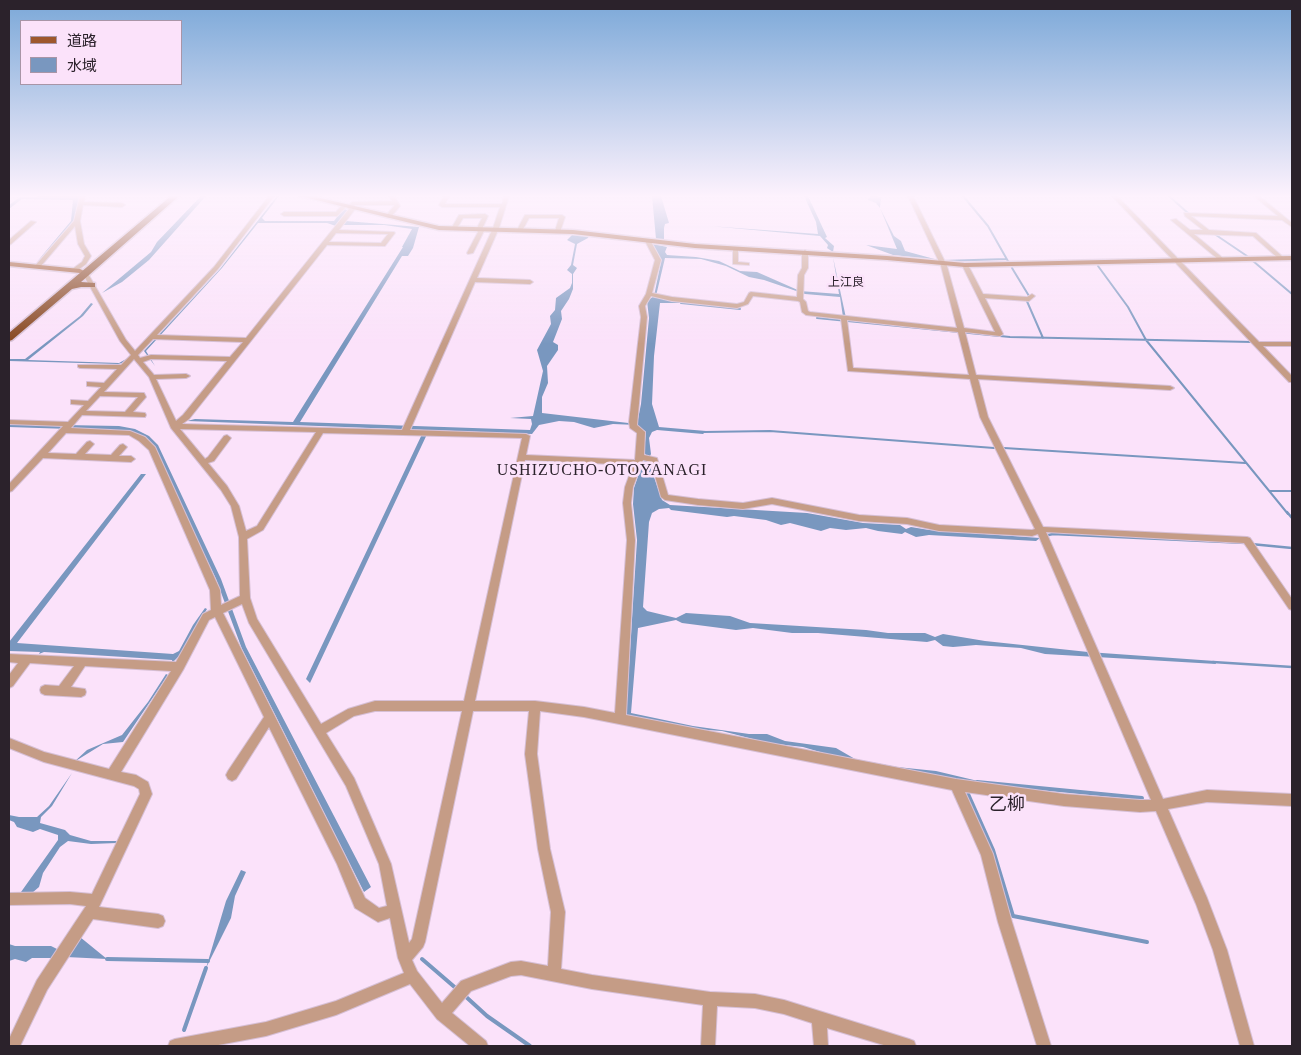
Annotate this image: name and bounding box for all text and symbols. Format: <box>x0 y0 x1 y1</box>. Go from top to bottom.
legend <box>20 20 182 85</box>
text: 道路 <box>67 33 97 49</box>
text: 水域 <box>67 58 97 74</box>
district label: 上江良 <box>828 276 864 290</box>
district label: USHIZUCHO-OTOYANAGI <box>494 461 710 481</box>
district label: 乙柳 <box>989 794 1025 816</box>

